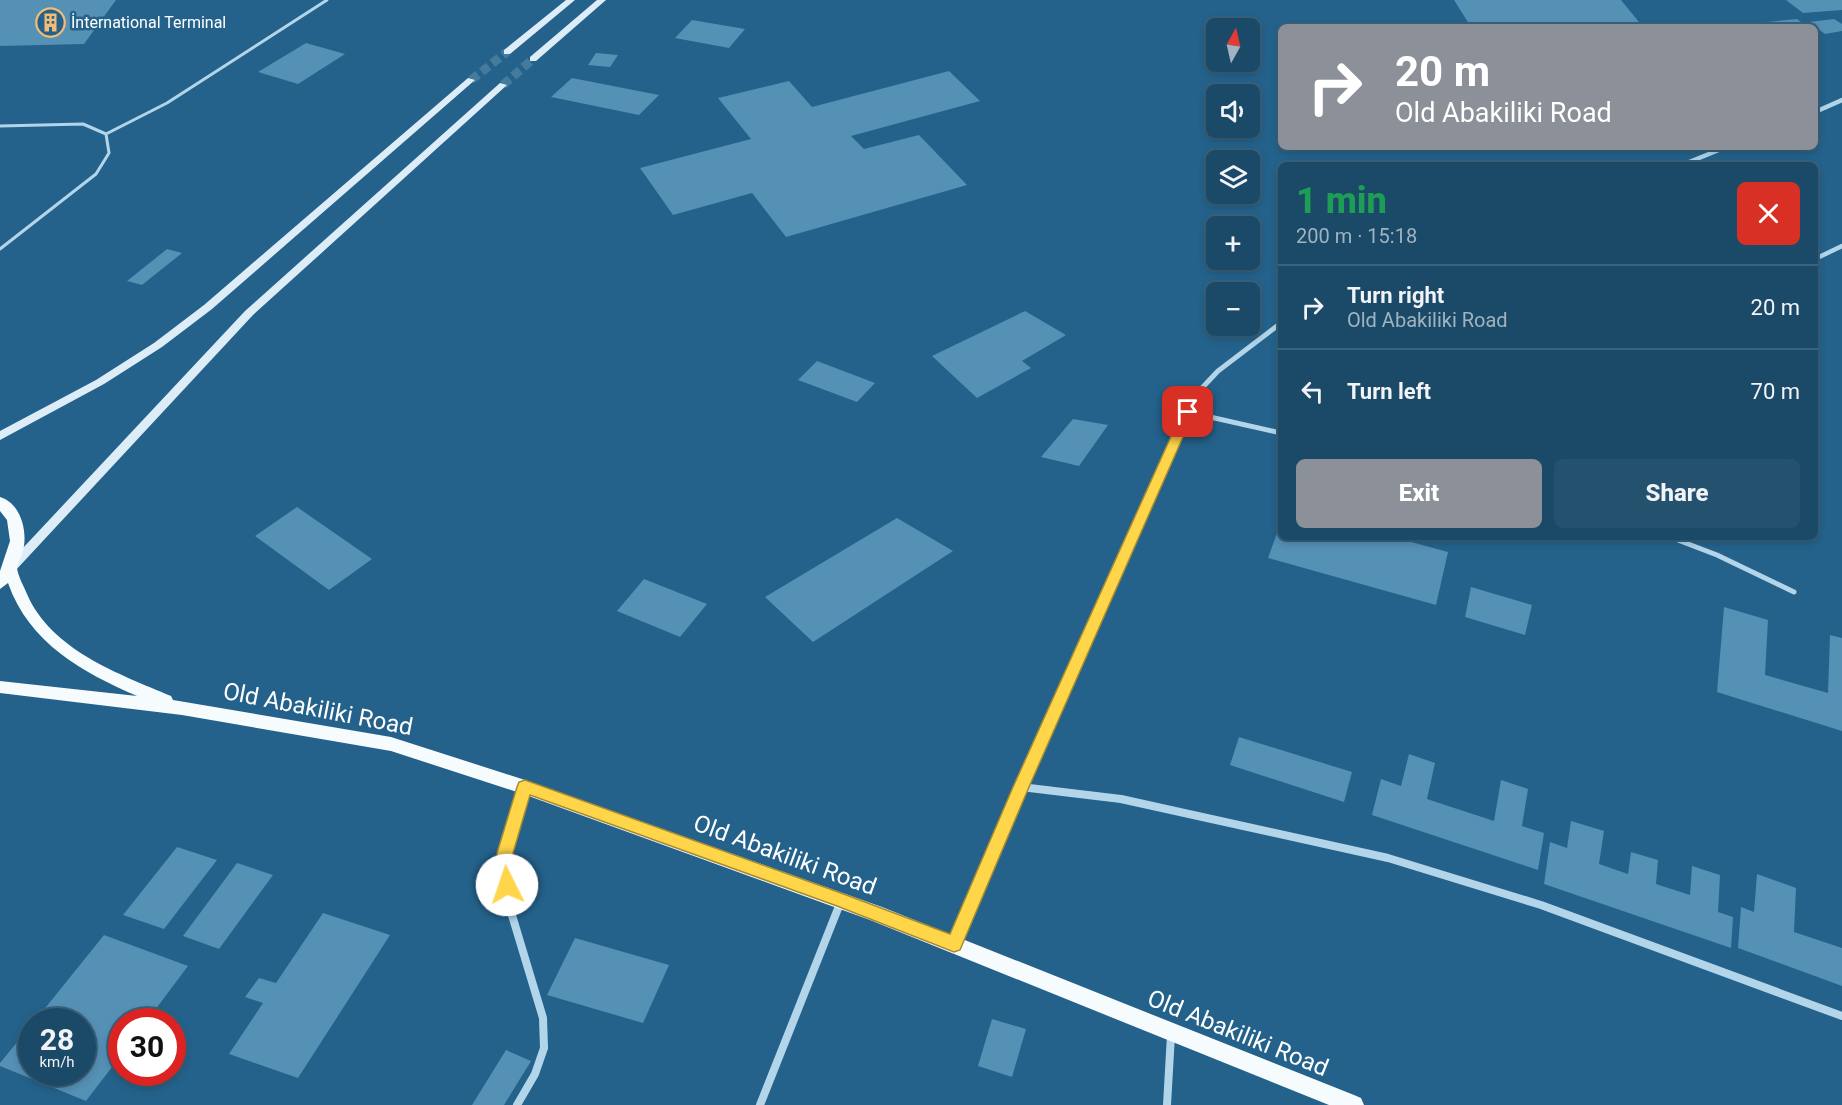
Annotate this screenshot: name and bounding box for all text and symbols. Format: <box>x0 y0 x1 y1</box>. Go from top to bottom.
building icon: İnternational Terminal <box>34 6 66 38</box>
place label: İnternational Terminal <box>71 13 226 32</box>
north arrow <box>1206 18 1260 72</box>
map controls <box>1206 18 1260 336</box>
text: 20 m <box>1395 47 1490 96</box>
icon: right <box>1296 48 1374 126</box>
button: sound <box>1206 84 1260 138</box>
text: Old Abakiliki Road <box>1395 97 1612 129</box>
button: layers <box>1206 150 1260 204</box>
text: 1 min <box>1296 180 1387 222</box>
button: close <box>1737 182 1800 245</box>
button: + <box>1206 216 1260 270</box>
text: 200 m · 15:18 <box>1296 224 1417 248</box>
button: − <box>1206 282 1260 336</box>
text: Turn right <box>1347 283 1444 308</box>
icon: right <box>1296 291 1329 324</box>
text: 20 m <box>1751 295 1800 320</box>
text: Old Abakiliki Road <box>1347 308 1508 332</box>
icon: left <box>1296 375 1329 408</box>
text: Turn left <box>1347 379 1431 404</box>
text: 70 m <box>1751 379 1800 404</box>
pin <box>1162 386 1213 437</box>
icon: arrive <box>1171 395 1204 428</box>
button: Exit <box>1296 459 1542 528</box>
button: Share <box>1554 459 1800 528</box>
street label: Old Abakiliki Road <box>221 677 415 741</box>
street label: Old Abakiliki Road <box>690 809 880 901</box>
position arrow <box>475 853 539 917</box>
street label: Old Abakiliki Road <box>1143 984 1333 1082</box>
speed limit sign: 30 <box>108 1008 186 1086</box>
text: 28 <box>40 1022 74 1057</box>
text: km/h <box>39 1053 75 1071</box>

